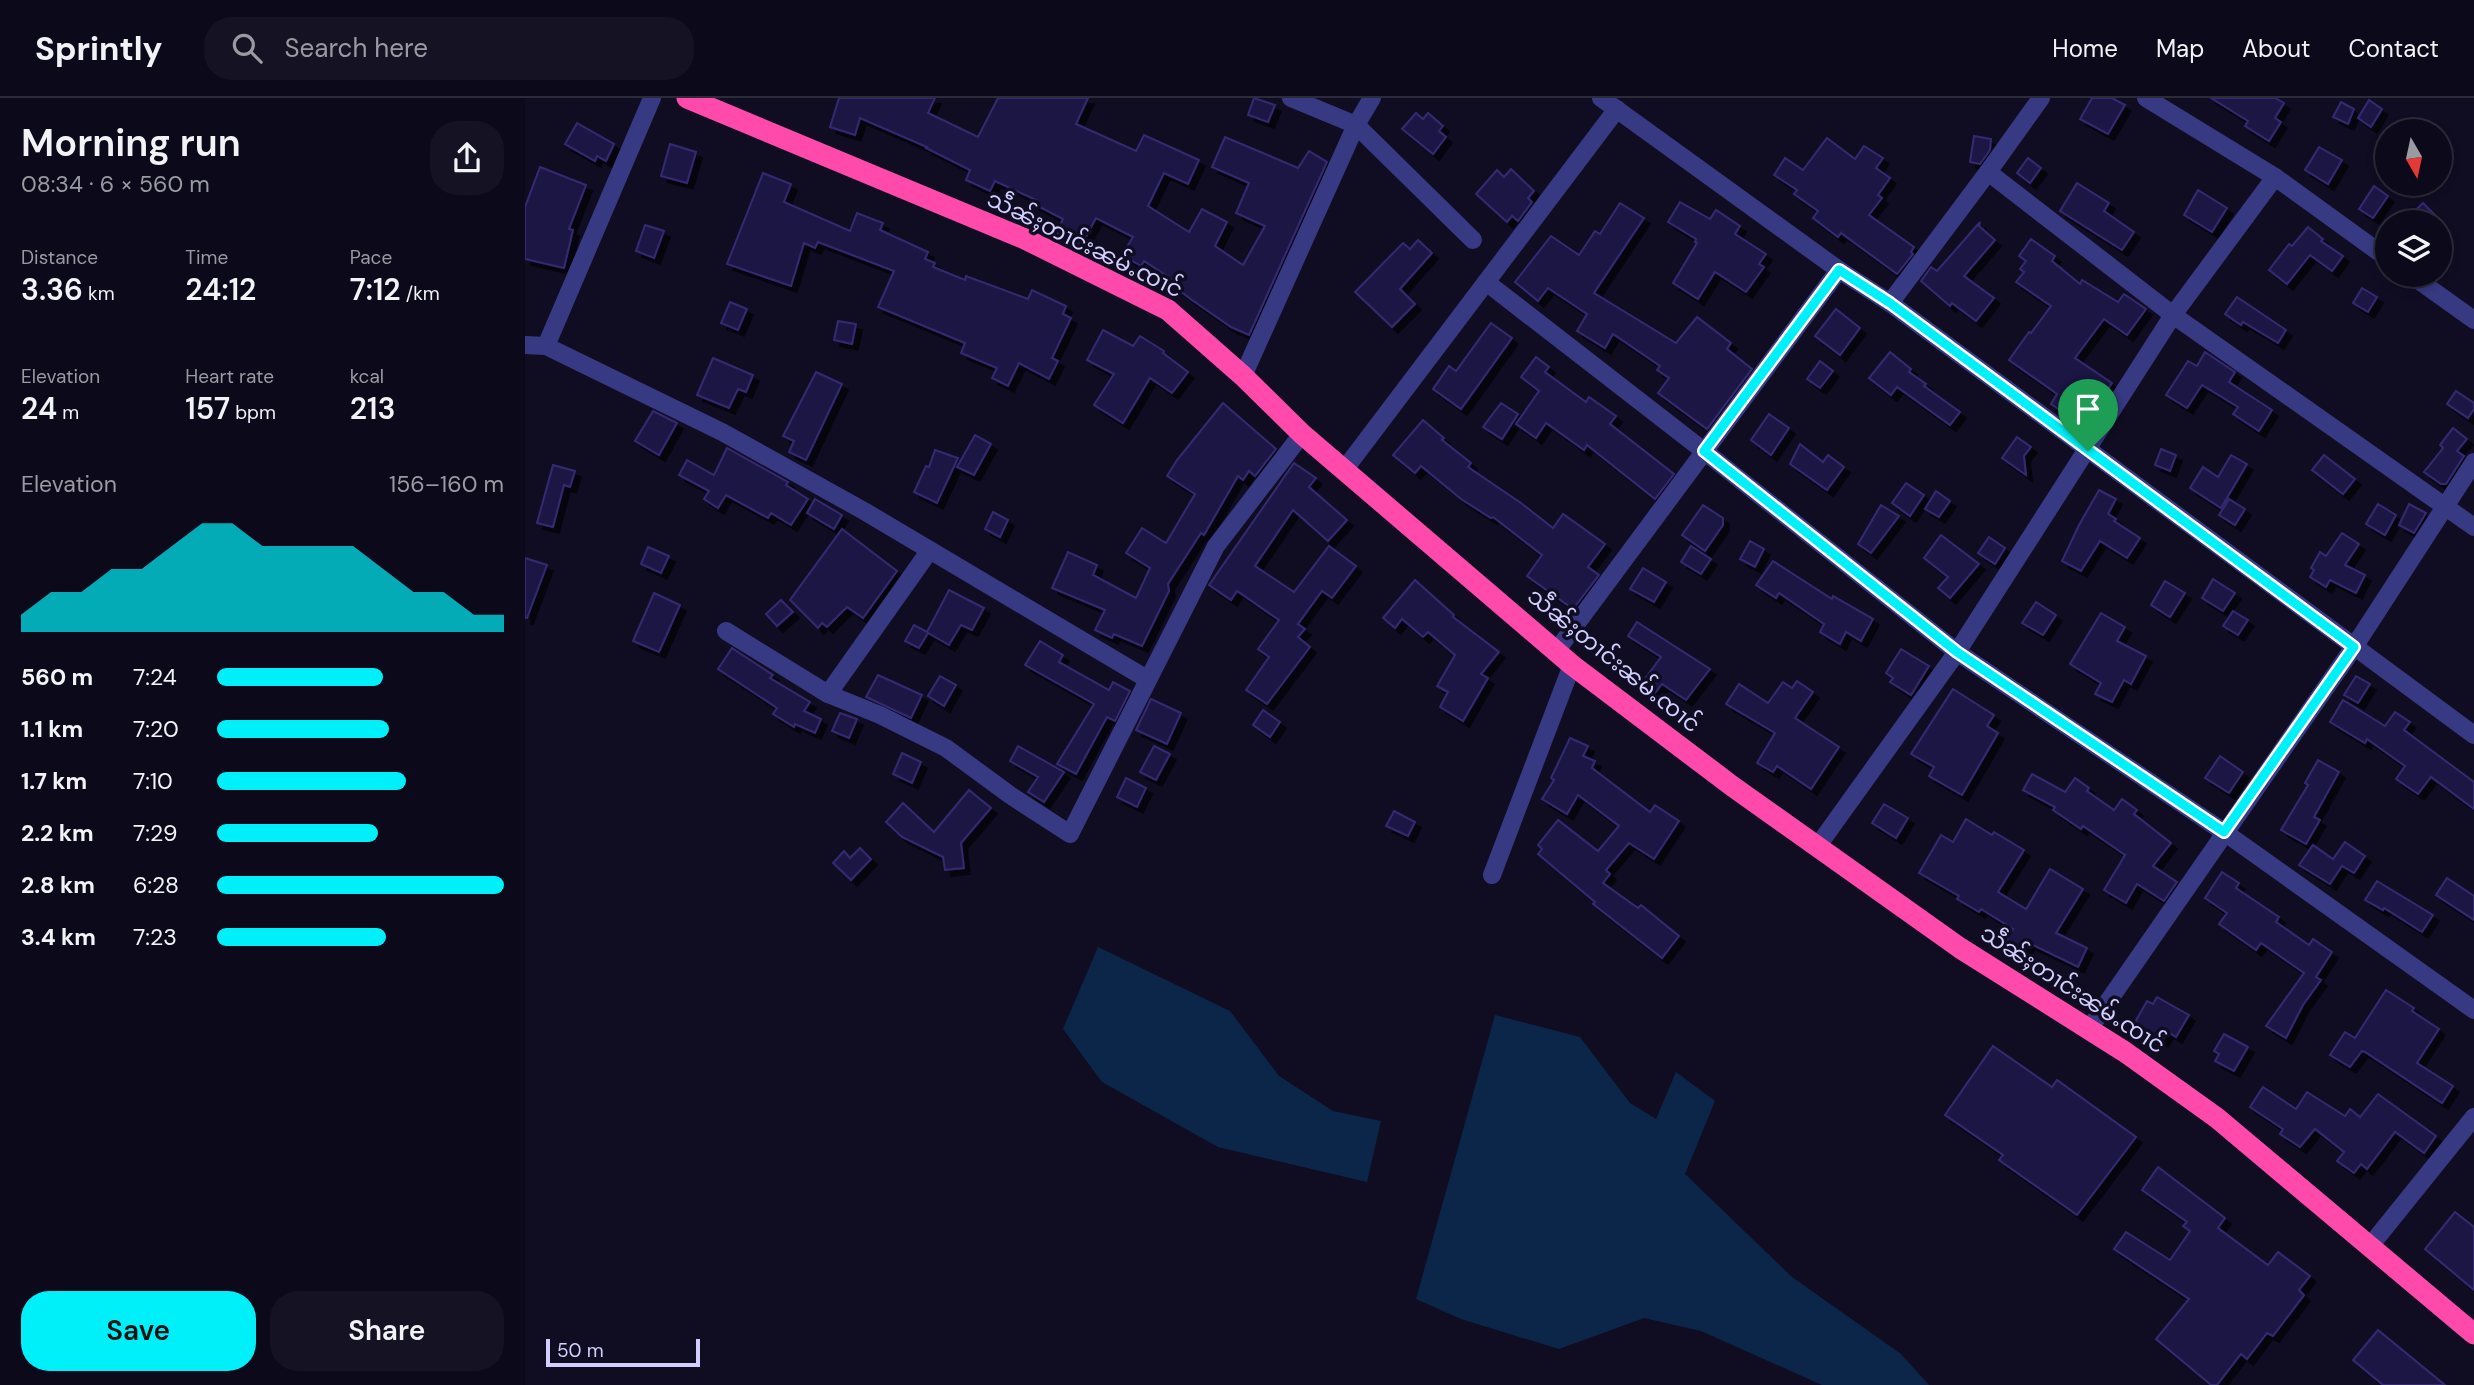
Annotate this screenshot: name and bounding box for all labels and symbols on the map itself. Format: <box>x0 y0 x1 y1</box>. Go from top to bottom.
north arrow <box>2375 119 2452 196</box>
street label: သဵၼ်ႈတၢင်းၼမ်ႉၸၢင် <box>982 183 1188 304</box>
pin <box>2058 379 2118 451</box>
street label: သဵၼ်ႈတၢင်းၼမ်ႉၸၢင် <box>1521 580 1707 739</box>
street label: သဵၼ်ႈတၢင်းၼမ်ႉၸၢင် <box>1975 917 2172 1060</box>
scale bar <box>546 1336 700 1368</box>

